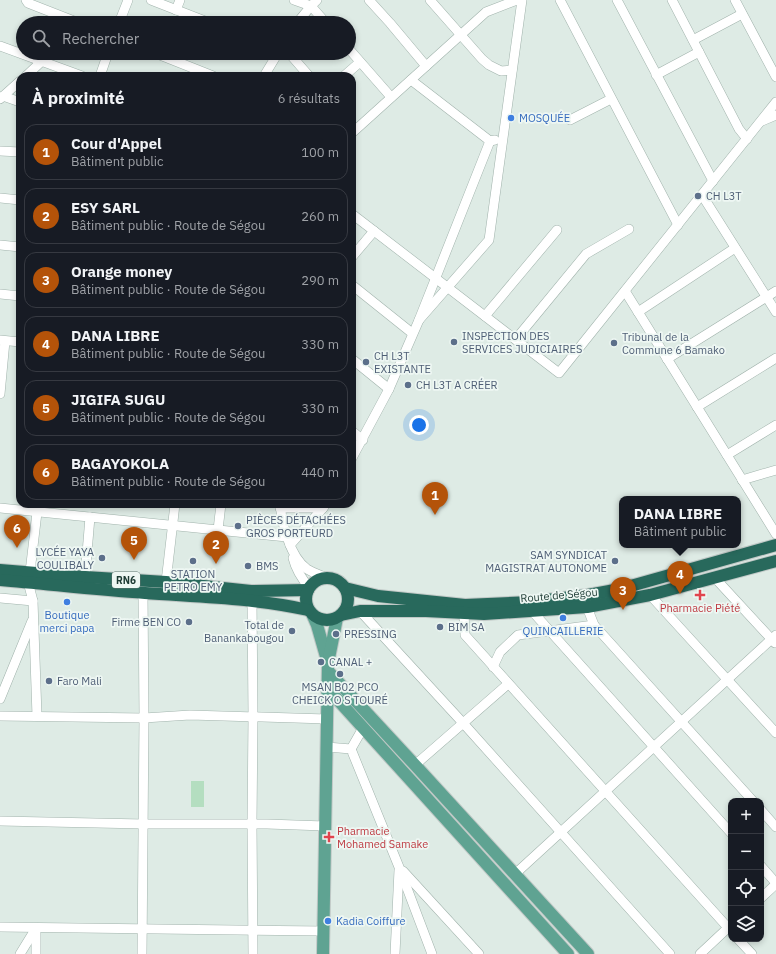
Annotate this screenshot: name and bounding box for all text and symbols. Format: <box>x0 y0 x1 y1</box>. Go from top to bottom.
search box <box>16 16 356 60</box>
icon: search <box>30 27 52 49</box>
text: Rechercher <box>62 29 139 48</box>
text: À proximité <box>32 87 125 109</box>
text: 6 résultats <box>278 90 340 107</box>
place label: MOSQUÉE <box>519 111 570 125</box>
marker: MOSQUÉE <box>506 113 516 123</box>
text: Cour d'Appel <box>71 134 162 153</box>
text: 1 <box>42 144 50 161</box>
text: 100 m <box>301 144 339 161</box>
text: Bâtiment public <box>71 153 164 170</box>
place label: CH L3T <box>706 189 742 203</box>
marker: CH L3T <box>693 191 703 201</box>
text: ESY SARL <box>71 198 140 217</box>
text: 2 <box>42 208 50 225</box>
text: 260 m <box>301 208 339 225</box>
text: Bâtiment public · Route de Ségou <box>71 217 265 234</box>
text: Orange money <box>71 262 172 281</box>
text: 3 <box>42 272 50 289</box>
text: 290 m <box>301 272 339 289</box>
text: Bâtiment public · Route de Ségou <box>71 281 265 298</box>
text: DANA LIBRE <box>71 326 160 345</box>
place label: INSPECTION DES SERVICES JUDICIAIRES <box>462 329 582 356</box>
place label: Tribunal de la Commune 6 Bamako <box>622 330 725 357</box>
text: 4 <box>42 336 50 353</box>
text: 330 m <box>301 336 339 353</box>
marker: INSPECTION DES SERVICES JUDICIAIRES <box>449 337 459 347</box>
marker: Tribunal de la Commune 6 Bamako <box>609 338 619 348</box>
text: Bâtiment public · Route de Ségou <box>71 345 265 362</box>
place label: CH L3T EXISTANTE <box>374 349 431 376</box>
marker: CH L3T EXISTANTE <box>361 357 371 367</box>
place label: CH L3T A CRÉER <box>416 378 498 392</box>
marker: CH L3T A CRÉER <box>403 380 413 390</box>
text: JIGIFA SUGU <box>71 390 165 409</box>
text: 5 <box>42 400 50 417</box>
text: 330 m <box>301 400 339 417</box>
text: Bâtiment public · Route de Ségou <box>71 409 265 426</box>
your location <box>409 415 429 435</box>
text: BAGAYOKOLA <box>71 454 169 473</box>
text: 6 <box>42 464 50 481</box>
text: 440 m <box>301 464 339 481</box>
text: Bâtiment public · Route de Ségou <box>71 473 265 490</box>
pin: 1 <box>422 482 448 515</box>
popup <box>619 496 741 548</box>
text: DANA LIBRE <box>634 504 722 523</box>
place label: PIÈCES DÉTACHÉES GROS PORTEURD <box>246 513 346 540</box>
pin: 6 <box>4 515 30 548</box>
marker: PIÈCES DÉTACHÉES GROS PORTEURD <box>233 521 243 531</box>
text: Bâtiment public <box>634 523 726 540</box>
pin: 5 <box>121 527 147 560</box>
pin: 2 <box>203 531 229 564</box>
place label: LYCÉE YAYA COULIBALY <box>36 545 94 572</box>
place label: SAM SYNDICAT MAGISTRAT AUTONOME <box>485 548 608 575</box>
marker: LYCÉE YAYA COULIBALY <box>97 553 107 563</box>
marker: STATION PETRO EMY <box>188 556 198 566</box>
marker: SAM SYNDICAT MAGISTRAT AUTONOME <box>610 556 620 566</box>
place label: BMS <box>256 559 279 573</box>
marker: BMS <box>243 561 253 571</box>
pin: 4 <box>667 561 693 594</box>
place label: STATION PETRO EMY <box>164 567 223 594</box>
road number: RN6 <box>112 572 140 588</box>
pin: 3 <box>610 577 636 610</box>
street label: Route de Ségou <box>520 585 598 605</box>
marker: Pharmacie Piété <box>695 590 705 600</box>
marker: Boutique merci papa <box>62 597 72 607</box>
place label: Pharmacie Piété <box>660 601 740 615</box>
place label: Boutique merci papa <box>39 608 95 635</box>
marker: QUINCAILLERIE <box>558 613 568 623</box>
place label: Firme BEN CO <box>111 615 181 629</box>
marker: Firme BEN CO <box>184 617 194 627</box>
place label: Total de Banankabougou <box>204 618 284 645</box>
place label: BIM SA <box>448 620 485 634</box>
marker: BIM SA <box>435 622 445 632</box>
place label: QUINCAILLERIE <box>523 624 604 638</box>
marker: Total de Banankabougou <box>287 626 297 636</box>
place label: PRESSING <box>344 627 397 641</box>
marker: PRESSING <box>331 629 341 639</box>
place label: CANAL + <box>329 655 372 669</box>
marker: CANAL + <box>316 657 326 667</box>
marker: MSAN B02 PCO CHEICK O S TOURÉ <box>335 669 345 679</box>
place label: Faro Mali <box>57 674 102 688</box>
marker: Faro Mali <box>44 676 54 686</box>
place label: MSAN B02 PCO CHEICK O S TOURÉ <box>292 680 388 707</box>
map controls <box>728 798 764 942</box>
button: + <box>728 798 764 834</box>
place label: Pharmacie Mohamed Samake <box>337 824 428 851</box>
marker: Pharmacie Mohamed Samake <box>324 832 334 842</box>
button: − <box>728 834 764 870</box>
button: locate <box>728 870 764 906</box>
button: layers <box>728 906 764 942</box>
place label: Kadia Coiffure <box>336 914 405 928</box>
marker: Kadia Coiffure <box>323 916 333 926</box>

